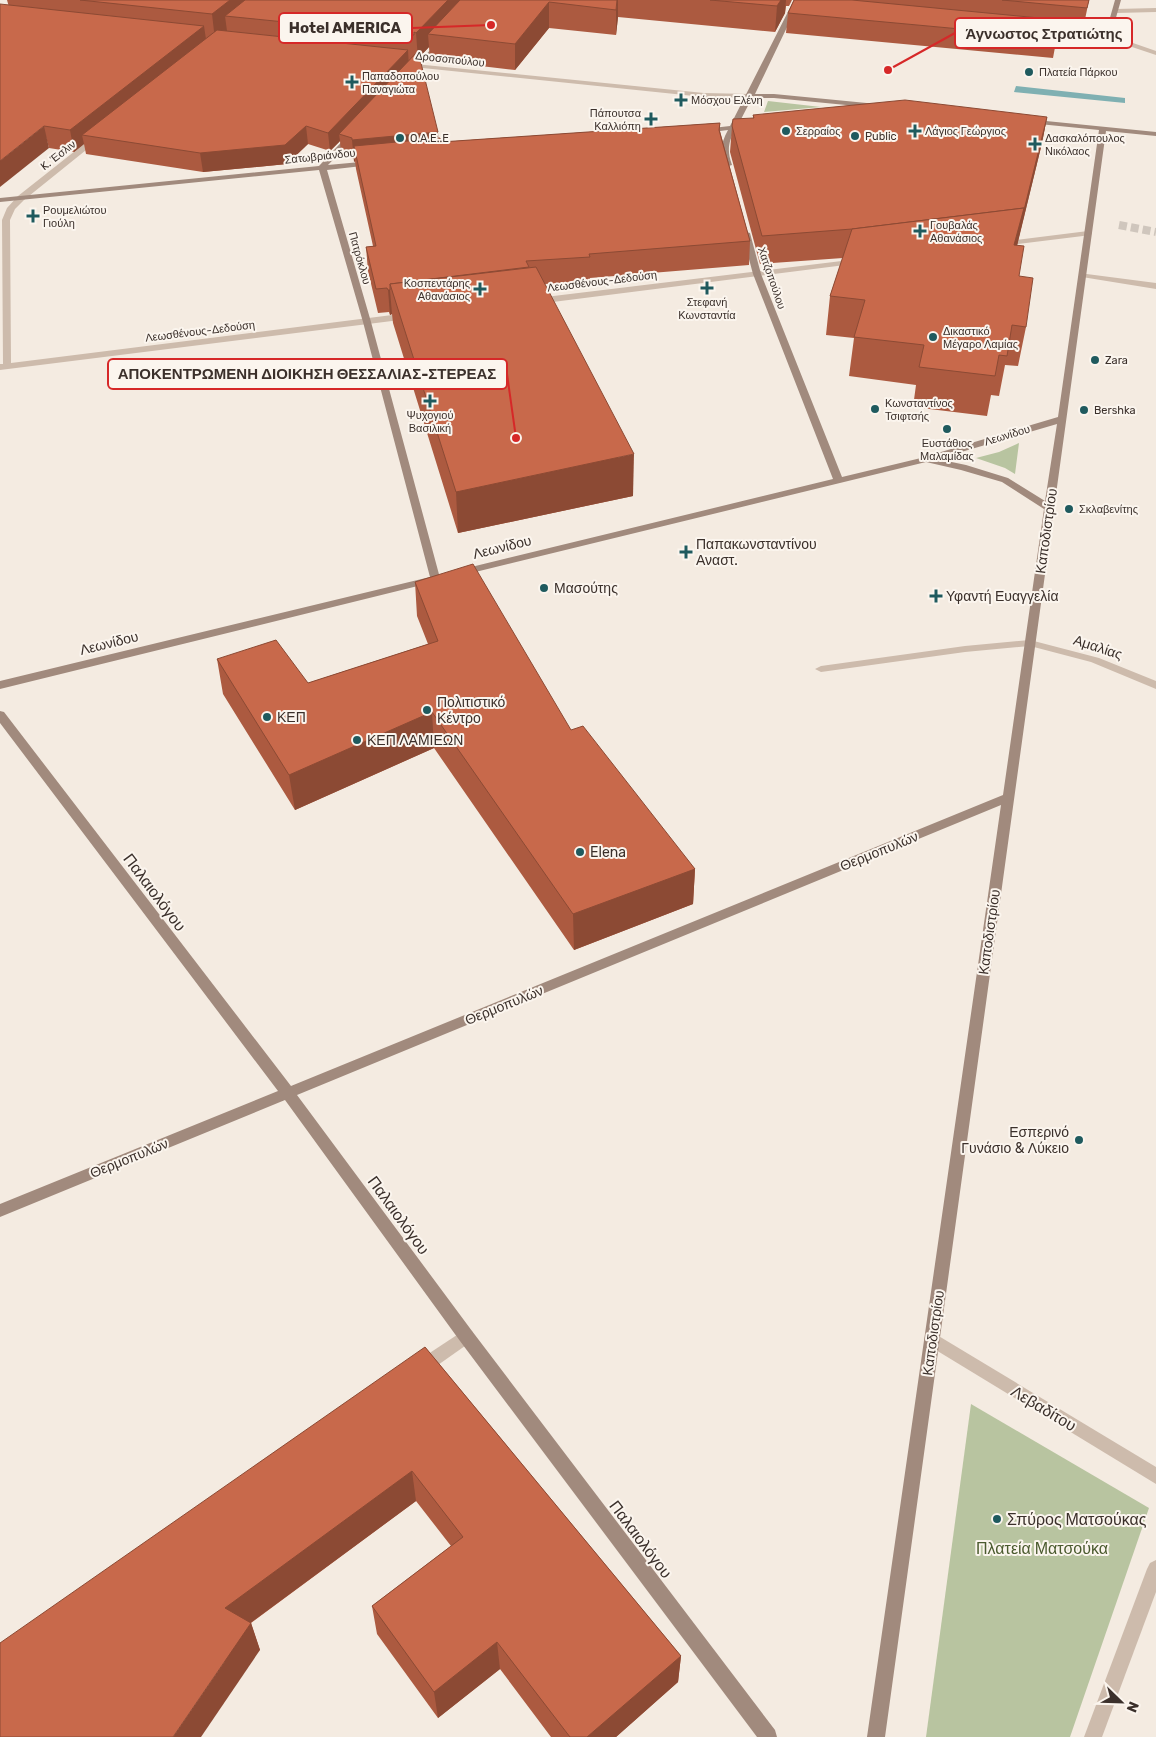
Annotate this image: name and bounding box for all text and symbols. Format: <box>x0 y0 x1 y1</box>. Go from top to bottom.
callout: Hotel AMERICA <box>279 13 412 43</box>
callout: Άγνωστος Στρατιώτης <box>955 18 1132 48</box>
text: Hotel AMERICA <box>289 19 401 37</box>
text: Άγνωστος Στρατιώτης <box>965 25 1123 43</box>
street label: Δροσοπούλου <box>415 49 485 70</box>
marker: Πλατεία Πάρκου <box>1023 66 1035 78</box>
place label: Πλατεία Πάρκου <box>1039 66 1117 79</box>
place label: Παπαδοπούλου Παναγιώτα <box>362 70 439 96</box>
marker: Παπαδοπούλου Παναγιώτα <box>346 76 358 88</box>
marker: Μόσχου Ελένη <box>675 94 687 106</box>
place label: Μόσχου Ελένη <box>691 94 763 107</box>
place label: Πάπουτσα Καλλιόπη <box>590 107 642 133</box>
marker: Πάπουτσα Καλλιόπη <box>645 113 657 125</box>
marker: Σερραίος <box>780 125 792 137</box>
place label: Σερραίος <box>796 125 840 138</box>
marker: Λάγιος Γεώργιος <box>909 125 921 137</box>
place label: Λάγιος Γεώργιος <box>925 125 1006 138</box>
marker: Public <box>849 130 861 142</box>
place label: Public <box>865 130 897 143</box>
marker: O.A.E..E <box>394 132 406 144</box>
place label: O.A.E..E <box>410 132 449 145</box>
place label: Δασκαλόπουλος Νικόλαος <box>1045 132 1125 158</box>
street label: K. Έσλιν <box>38 137 79 173</box>
marker: Δασκαλόπουλος Νικόλαος <box>1029 138 1041 150</box>
street label: Σατωβριάνδου <box>284 146 356 167</box>
place label: Ρουμελιώτου Γιούλη <box>43 204 106 230</box>
marker: Ρουμελιώτου Γιούλη <box>27 210 39 222</box>
place label: Γουβαλάς Αθανάσιος <box>930 219 982 245</box>
marker: Γουβαλάς Αθανάσιος <box>914 225 926 237</box>
street label: Πατρόκλου <box>346 230 373 286</box>
street label: Χατζοπούλου <box>755 245 788 311</box>
street label: Λεωσθένους-Δεδούση <box>547 268 658 295</box>
place label: Κοσπεντάρης Αθανάσιος <box>404 277 470 303</box>
marker: Στεφανή Κωνσταντία <box>701 282 713 294</box>
marker: Κοσπεντάρης Αθανάσιος <box>474 283 486 295</box>
place label: Στεφανή Κωνσταντία <box>678 296 736 322</box>
street label: Λεωσθένους-Δεδούση <box>145 318 256 345</box>
place label: Δικαστικό Μέγαρο Λαμίας <box>943 325 1018 351</box>
marker: Δικαστικό Μέγαρο Λαμίας <box>927 331 939 343</box>
marker: Zara <box>1089 354 1101 366</box>
place label: Zara <box>1105 354 1128 367</box>
callout: ΑΠΟΚΕΝΤΡΩΜΕΝΗ ΔΙΟΙΚΗΣΗ ΘΕΣΣΑΛΙΑΣ-ΣΤΕΡΕΑΣ <box>108 359 507 389</box>
text: ΑΠΟΚΕΝΤΡΩΜΕΝΗ ΔΙΟΙΚΗΣΗ ΘΕΣΣΑΛΙΑΣ-ΣΤΕΡΕΑΣ <box>118 365 496 383</box>
marker: Ψυχογιού Βασιλική <box>424 395 436 407</box>
place label: Κωνσταντίνος Τσιφτσής <box>885 397 953 423</box>
marker: Κωνσταντίνος Τσιφτσής <box>869 403 881 415</box>
marker: Bershka <box>1078 404 1090 416</box>
place label: Bershka <box>1094 404 1136 417</box>
place label: Ψυχογιού Βασιλική <box>407 409 453 435</box>
street label: Λεωνίδου <box>983 422 1032 449</box>
marker: Ευστάθιος Μαλαμίδας <box>941 423 953 435</box>
place label: Ευστάθιος Μαλαμίδας <box>920 437 974 463</box>
street label: Καποδιστρίου <box>1032 487 1061 575</box>
marker: Σκλαβενίτης <box>1063 503 1075 515</box>
place label: Σκλαβενίτης <box>1079 503 1138 516</box>
street label: Λεωνίδου <box>471 532 533 563</box>
place label: Παπακωνσταντίνου Αναστ. <box>696 536 817 569</box>
marker: Παπακωνσταντίνου Αναστ. <box>680 546 692 558</box>
place label: Μασούτης <box>554 580 618 597</box>
marker: Μασούτης <box>538 582 550 594</box>
place label: Υφαντή Ευαγγελία <box>946 588 1059 605</box>
marker: Υφαντή Ευαγγελία <box>930 590 942 602</box>
street label: Λεωνίδου <box>78 628 140 659</box>
street label: Αμαλίας <box>1071 632 1125 663</box>
place label: Πολιτιστικό Κέντρο <box>437 694 505 727</box>
marker: Πολιτιστικό Κέντρο <box>421 704 433 716</box>
place label: ΚΕΠ <box>277 709 306 726</box>
marker: ΚΕΠ <box>261 711 273 723</box>
place label: ΚΕΠ ΛΑΜΙΕΩΝ <box>367 732 463 749</box>
marker: ΚΕΠ ΛΑΜΙΕΩΝ <box>351 734 363 746</box>
street label: Θερμοπυλών <box>838 828 921 875</box>
place label: Elena <box>590 844 626 861</box>
marker: Elena <box>574 846 586 858</box>
street label: Παλαιολόγου <box>119 850 190 935</box>
street label: Καποδιστρίου <box>975 888 1004 976</box>
street label: Θερμοπυλών <box>463 982 546 1029</box>
place label: Εσπερινό Γυνάσιο & Λύκειο <box>961 1124 1069 1157</box>
marker: Εσπερινό Γυνάσιο & Λύκειο <box>1073 1134 1085 1146</box>
street label: Θερμοπυλών <box>88 1135 171 1182</box>
street label: Παλαιολόγου <box>364 1172 433 1258</box>
street label: Καποδιστρίου <box>919 1289 948 1377</box>
street label: Λεβαδίτου <box>1008 1382 1080 1435</box>
street label: Παλαιολόγου <box>605 1497 676 1582</box>
place label: Σπύρος Ματσούκας <box>1007 1510 1147 1529</box>
marker: Σπύρος Ματσούκας <box>991 1513 1003 1525</box>
park label: Πλατεία Ματσούκα <box>976 1539 1108 1558</box>
north arrow <box>1096 1677 1146 1727</box>
text: N <box>1123 1699 1142 1715</box>

